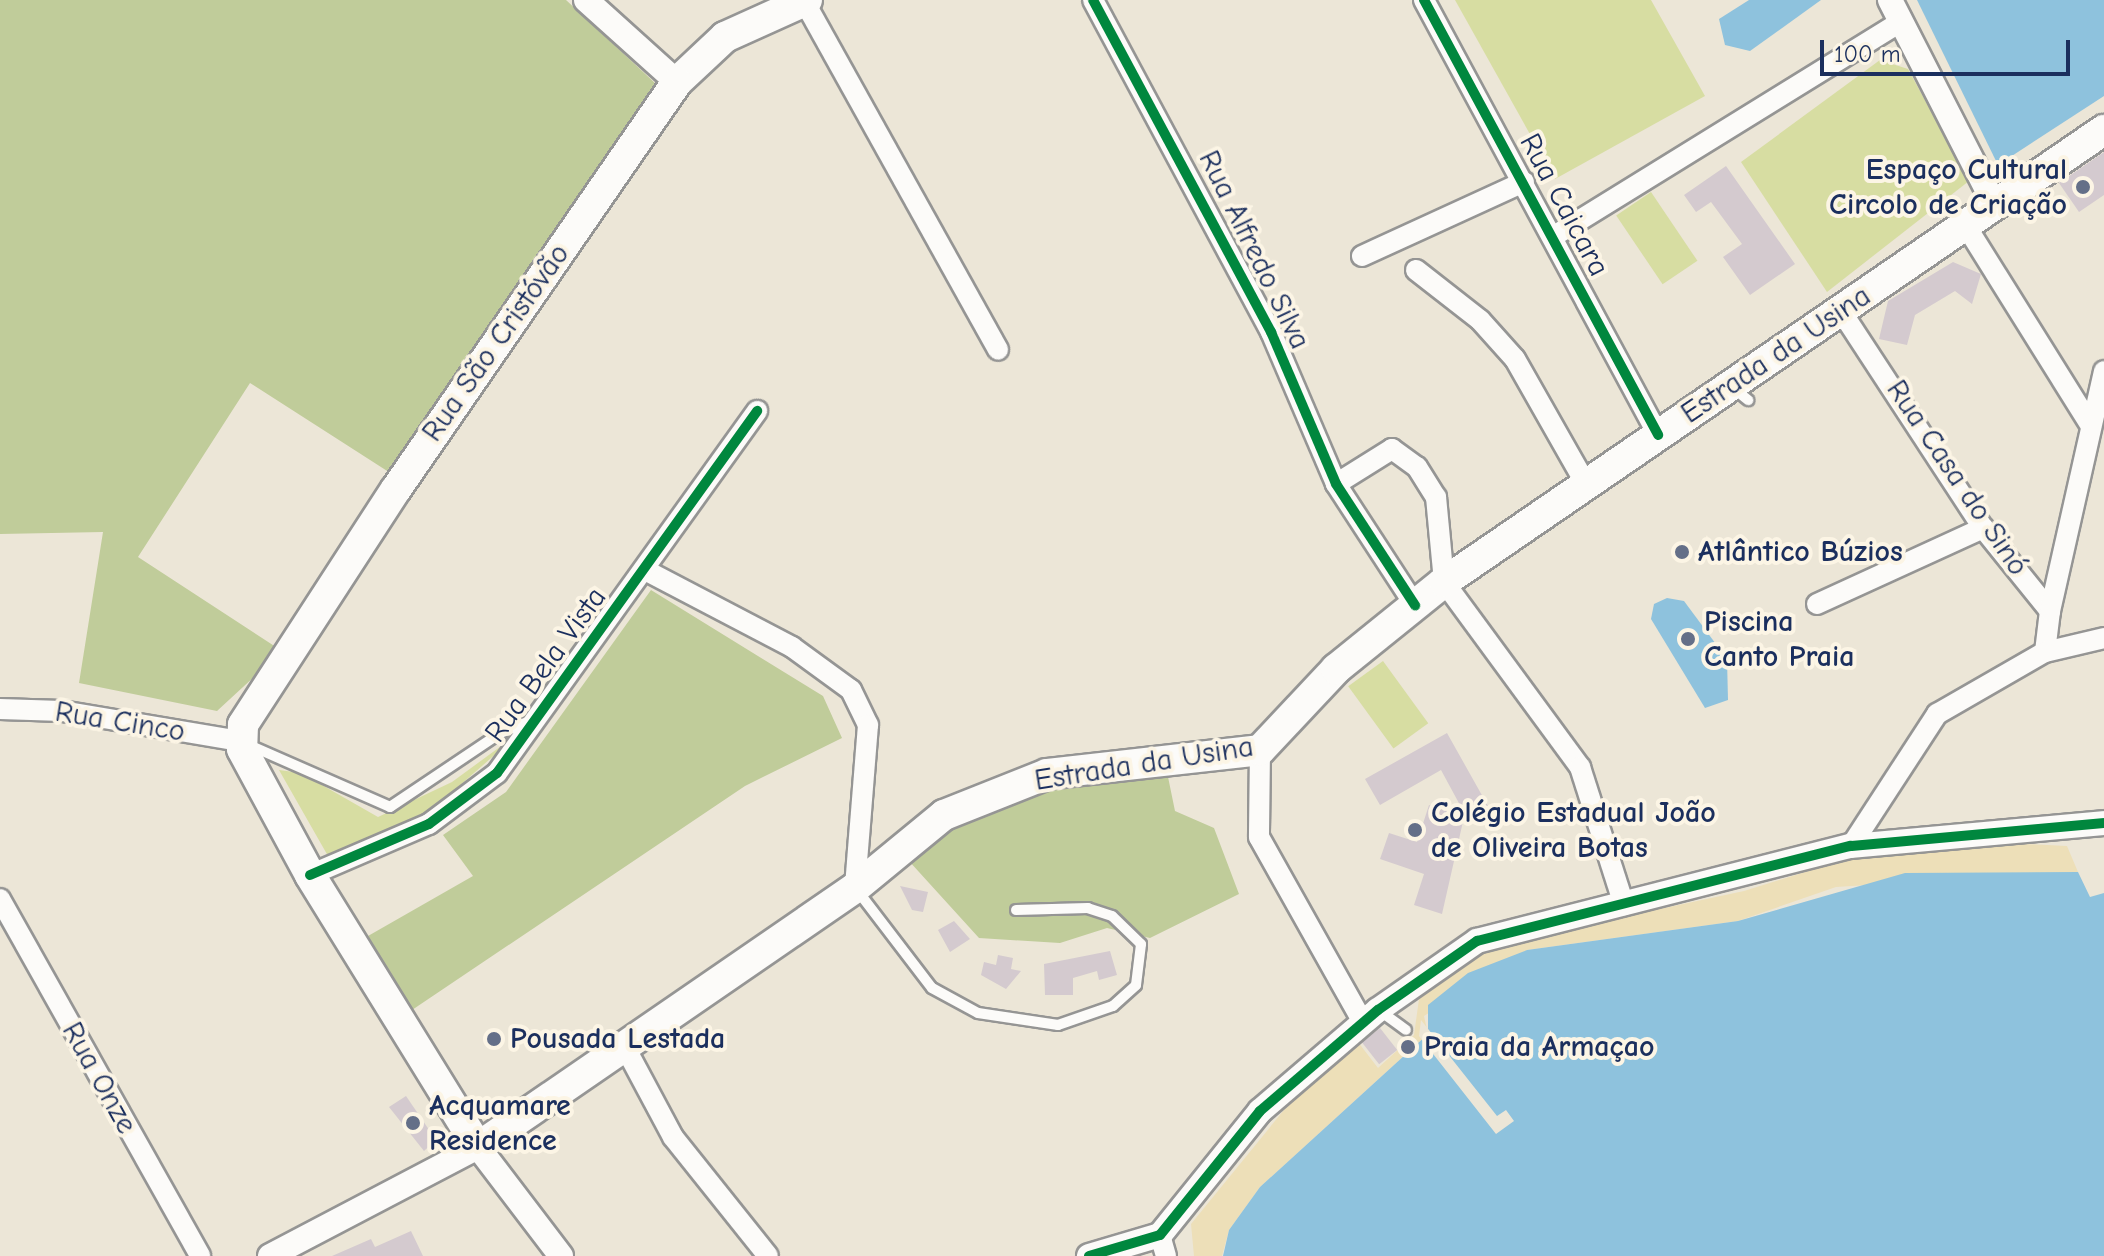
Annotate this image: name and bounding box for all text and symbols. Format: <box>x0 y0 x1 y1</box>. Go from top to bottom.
scale bar <box>1824 24 2074 74</box>
text: 100 m <box>1834 40 1901 68</box>
street label: Rua Caicara <box>1511 128 1617 282</box>
street label: Rua Alfredo Silva <box>1190 145 1318 355</box>
place label: Espaço Cultural Circolo de Criação <box>1829 152 2067 222</box>
marker: Espaço Cultural Circolo de Criação <box>2074 178 2092 196</box>
street label: Rua São Cristóvão <box>414 237 578 449</box>
street label: Estrada da Usina <box>1674 278 1878 432</box>
street label: Rua Casa do Sinó <box>1878 373 2036 583</box>
place label: Atlântico Búzios <box>1698 534 1903 570</box>
marker: Atlântico Búzios <box>1673 543 1691 561</box>
street label: Rua Bela Vista <box>478 580 614 750</box>
place label: Piscina Canto Praia <box>1704 604 1854 674</box>
marker: Piscina Canto Praia <box>1679 630 1697 648</box>
street label: Rua Cinco <box>53 694 187 750</box>
street label: Estrada da Usina <box>1032 729 1256 799</box>
place label: Colégio Estadual João de Oliveira Botas <box>1431 795 1716 866</box>
marker: Colégio Estadual João de Oliveira Botas <box>1406 821 1424 839</box>
street label: Rua Onze <box>54 1016 144 1140</box>
place label: Pousada Lestada <box>510 1021 725 1057</box>
place label: Praia da Armaçao <box>1424 1029 1654 1065</box>
marker: Pousada Lestada <box>485 1030 503 1048</box>
marker: Praia da Armaçao <box>1399 1038 1417 1056</box>
place label: Acquamare Residence <box>429 1088 571 1158</box>
marker: Acquamare Residence <box>404 1114 422 1132</box>

